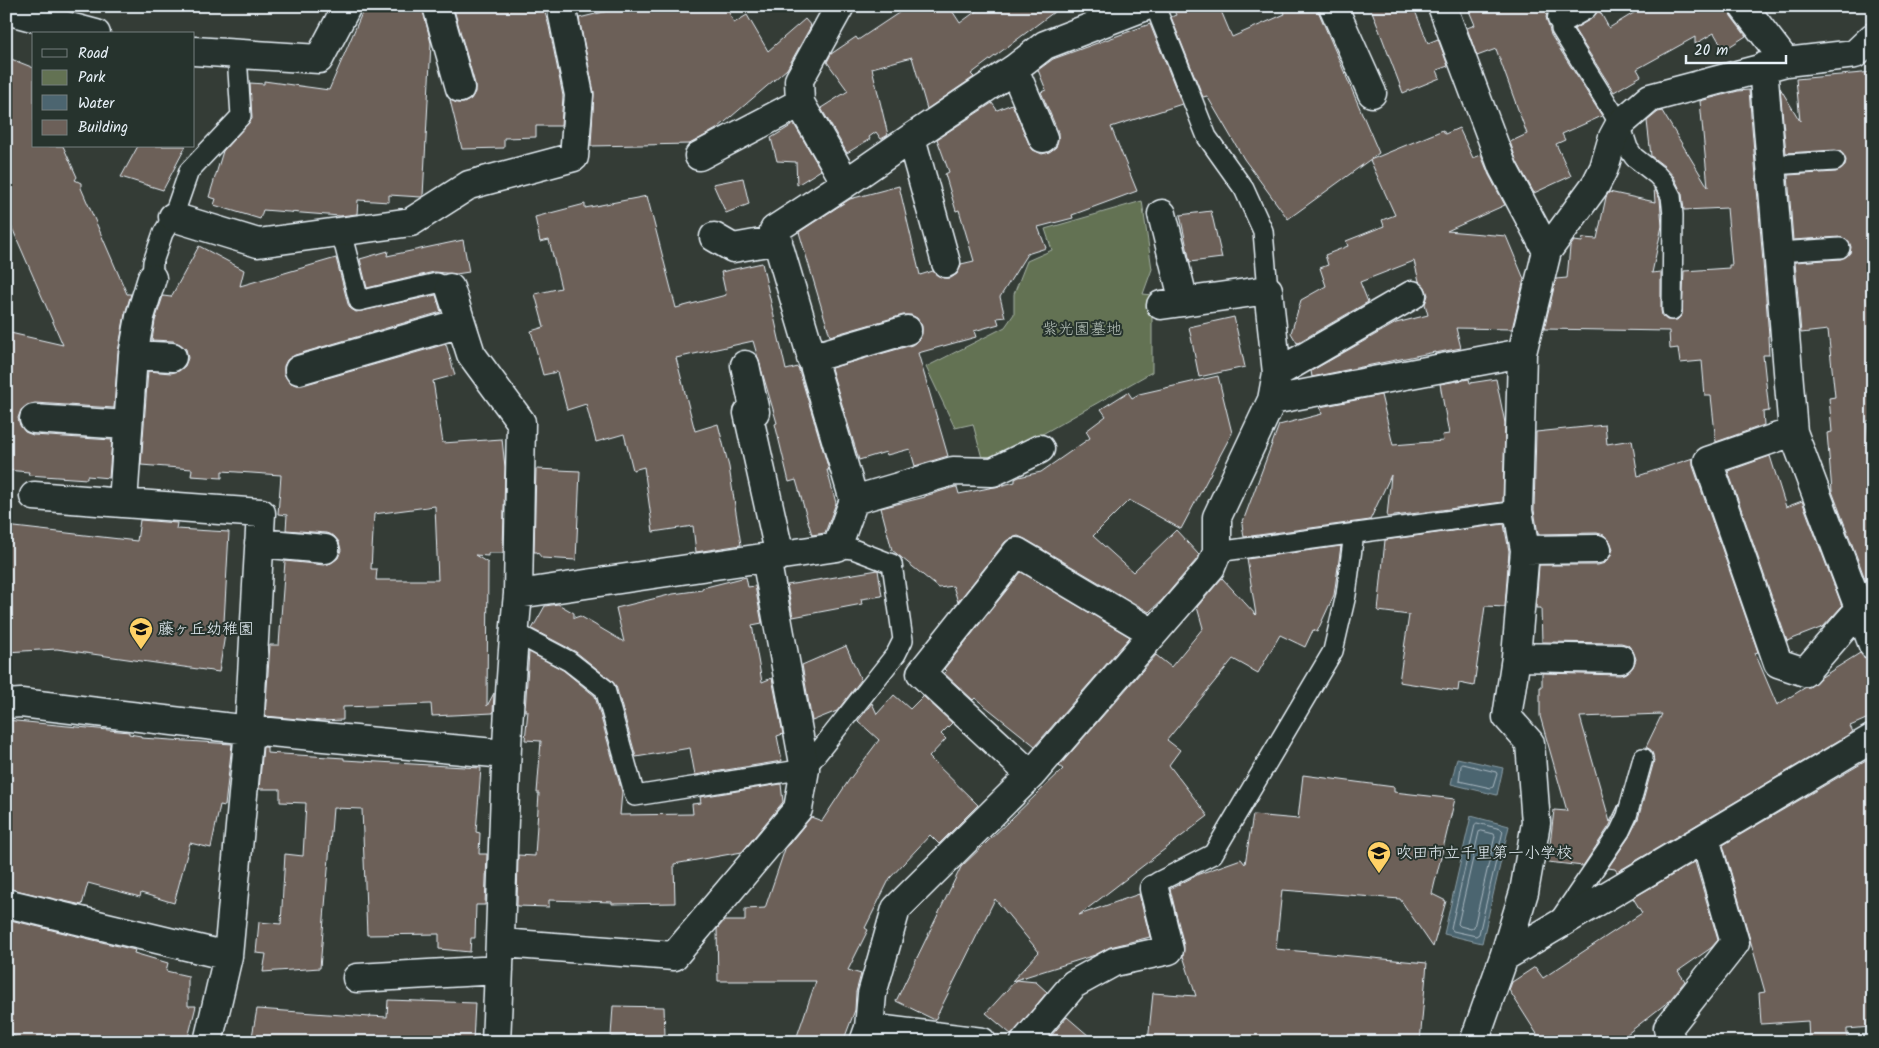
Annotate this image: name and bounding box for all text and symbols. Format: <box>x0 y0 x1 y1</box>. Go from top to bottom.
legend <box>32 32 195 148</box>
scale bar <box>1686 32 1786 64</box>
text: 20 m <box>1694 39 1728 63</box>
text: Road <box>78 42 109 66</box>
text: Park <box>78 66 106 90</box>
text: Water <box>78 92 115 116</box>
text: Building <box>78 116 128 140</box>
park label: 紫光園墓地 <box>1042 317 1122 342</box>
school or university icon: 藤ヶ丘幼稚園 <box>128 616 154 650</box>
place label: 藤ヶ丘幼稚園 <box>158 617 254 642</box>
school or university icon: 吹田市立千里第一小学校 <box>1366 840 1392 874</box>
place label: 吹田市立千里第一小学校 <box>1396 841 1572 866</box>

